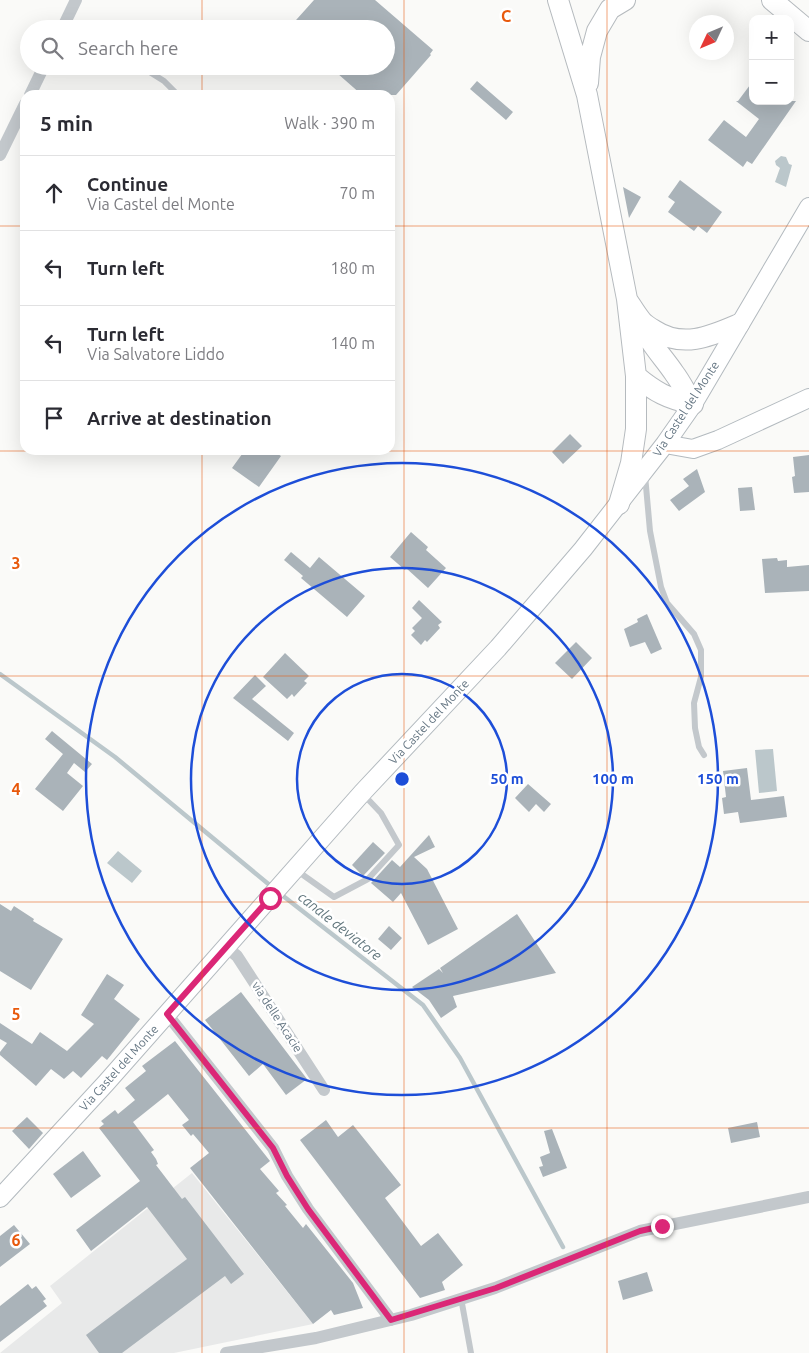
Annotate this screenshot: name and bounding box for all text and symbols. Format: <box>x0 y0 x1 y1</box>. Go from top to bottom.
text: C <box>501 7 511 25</box>
north arrow <box>689 15 734 60</box>
map controls <box>749 15 794 105</box>
button: + <box>749 15 794 60</box>
search box <box>20 20 395 75</box>
icon: search <box>38 34 66 62</box>
text: Search here <box>78 37 178 59</box>
button: − <box>749 60 794 105</box>
text: 5 min <box>40 111 93 135</box>
text: Walk · 390 m <box>284 114 375 132</box>
text: Continue <box>87 173 168 195</box>
icon: ahead <box>40 179 68 207</box>
text: 70 m <box>339 184 375 202</box>
text: Via Castel del Monte <box>87 195 235 213</box>
icon: left <box>40 254 68 282</box>
text: Turn left <box>87 257 165 279</box>
text: 180 m <box>330 259 375 277</box>
text: Turn left <box>87 323 165 345</box>
icon: left <box>40 329 68 357</box>
text: 140 m <box>330 334 375 352</box>
text: Via Salvatore Liddo <box>87 345 225 363</box>
street label: Via Castel del Monte <box>650 359 721 459</box>
icon: arrive <box>40 404 68 432</box>
text: Arrive at destination <box>87 407 272 429</box>
text: 3 <box>11 554 21 572</box>
street label: Via Castel del Monte <box>386 677 471 767</box>
centre of rings <box>393 770 411 788</box>
text: 50 m <box>490 770 524 787</box>
text: 100 m <box>592 770 634 787</box>
text: 150 m <box>697 770 739 787</box>
text: 4 <box>11 780 21 798</box>
route start <box>259 887 282 910</box>
water label: canale deviatore <box>295 888 385 964</box>
street label: via delle Acacie <box>250 979 305 1054</box>
text: 5 <box>11 1005 21 1023</box>
street label: Via Castel del Monte <box>77 1022 161 1113</box>
route end <box>651 1215 674 1238</box>
text: 6 <box>11 1231 21 1249</box>

